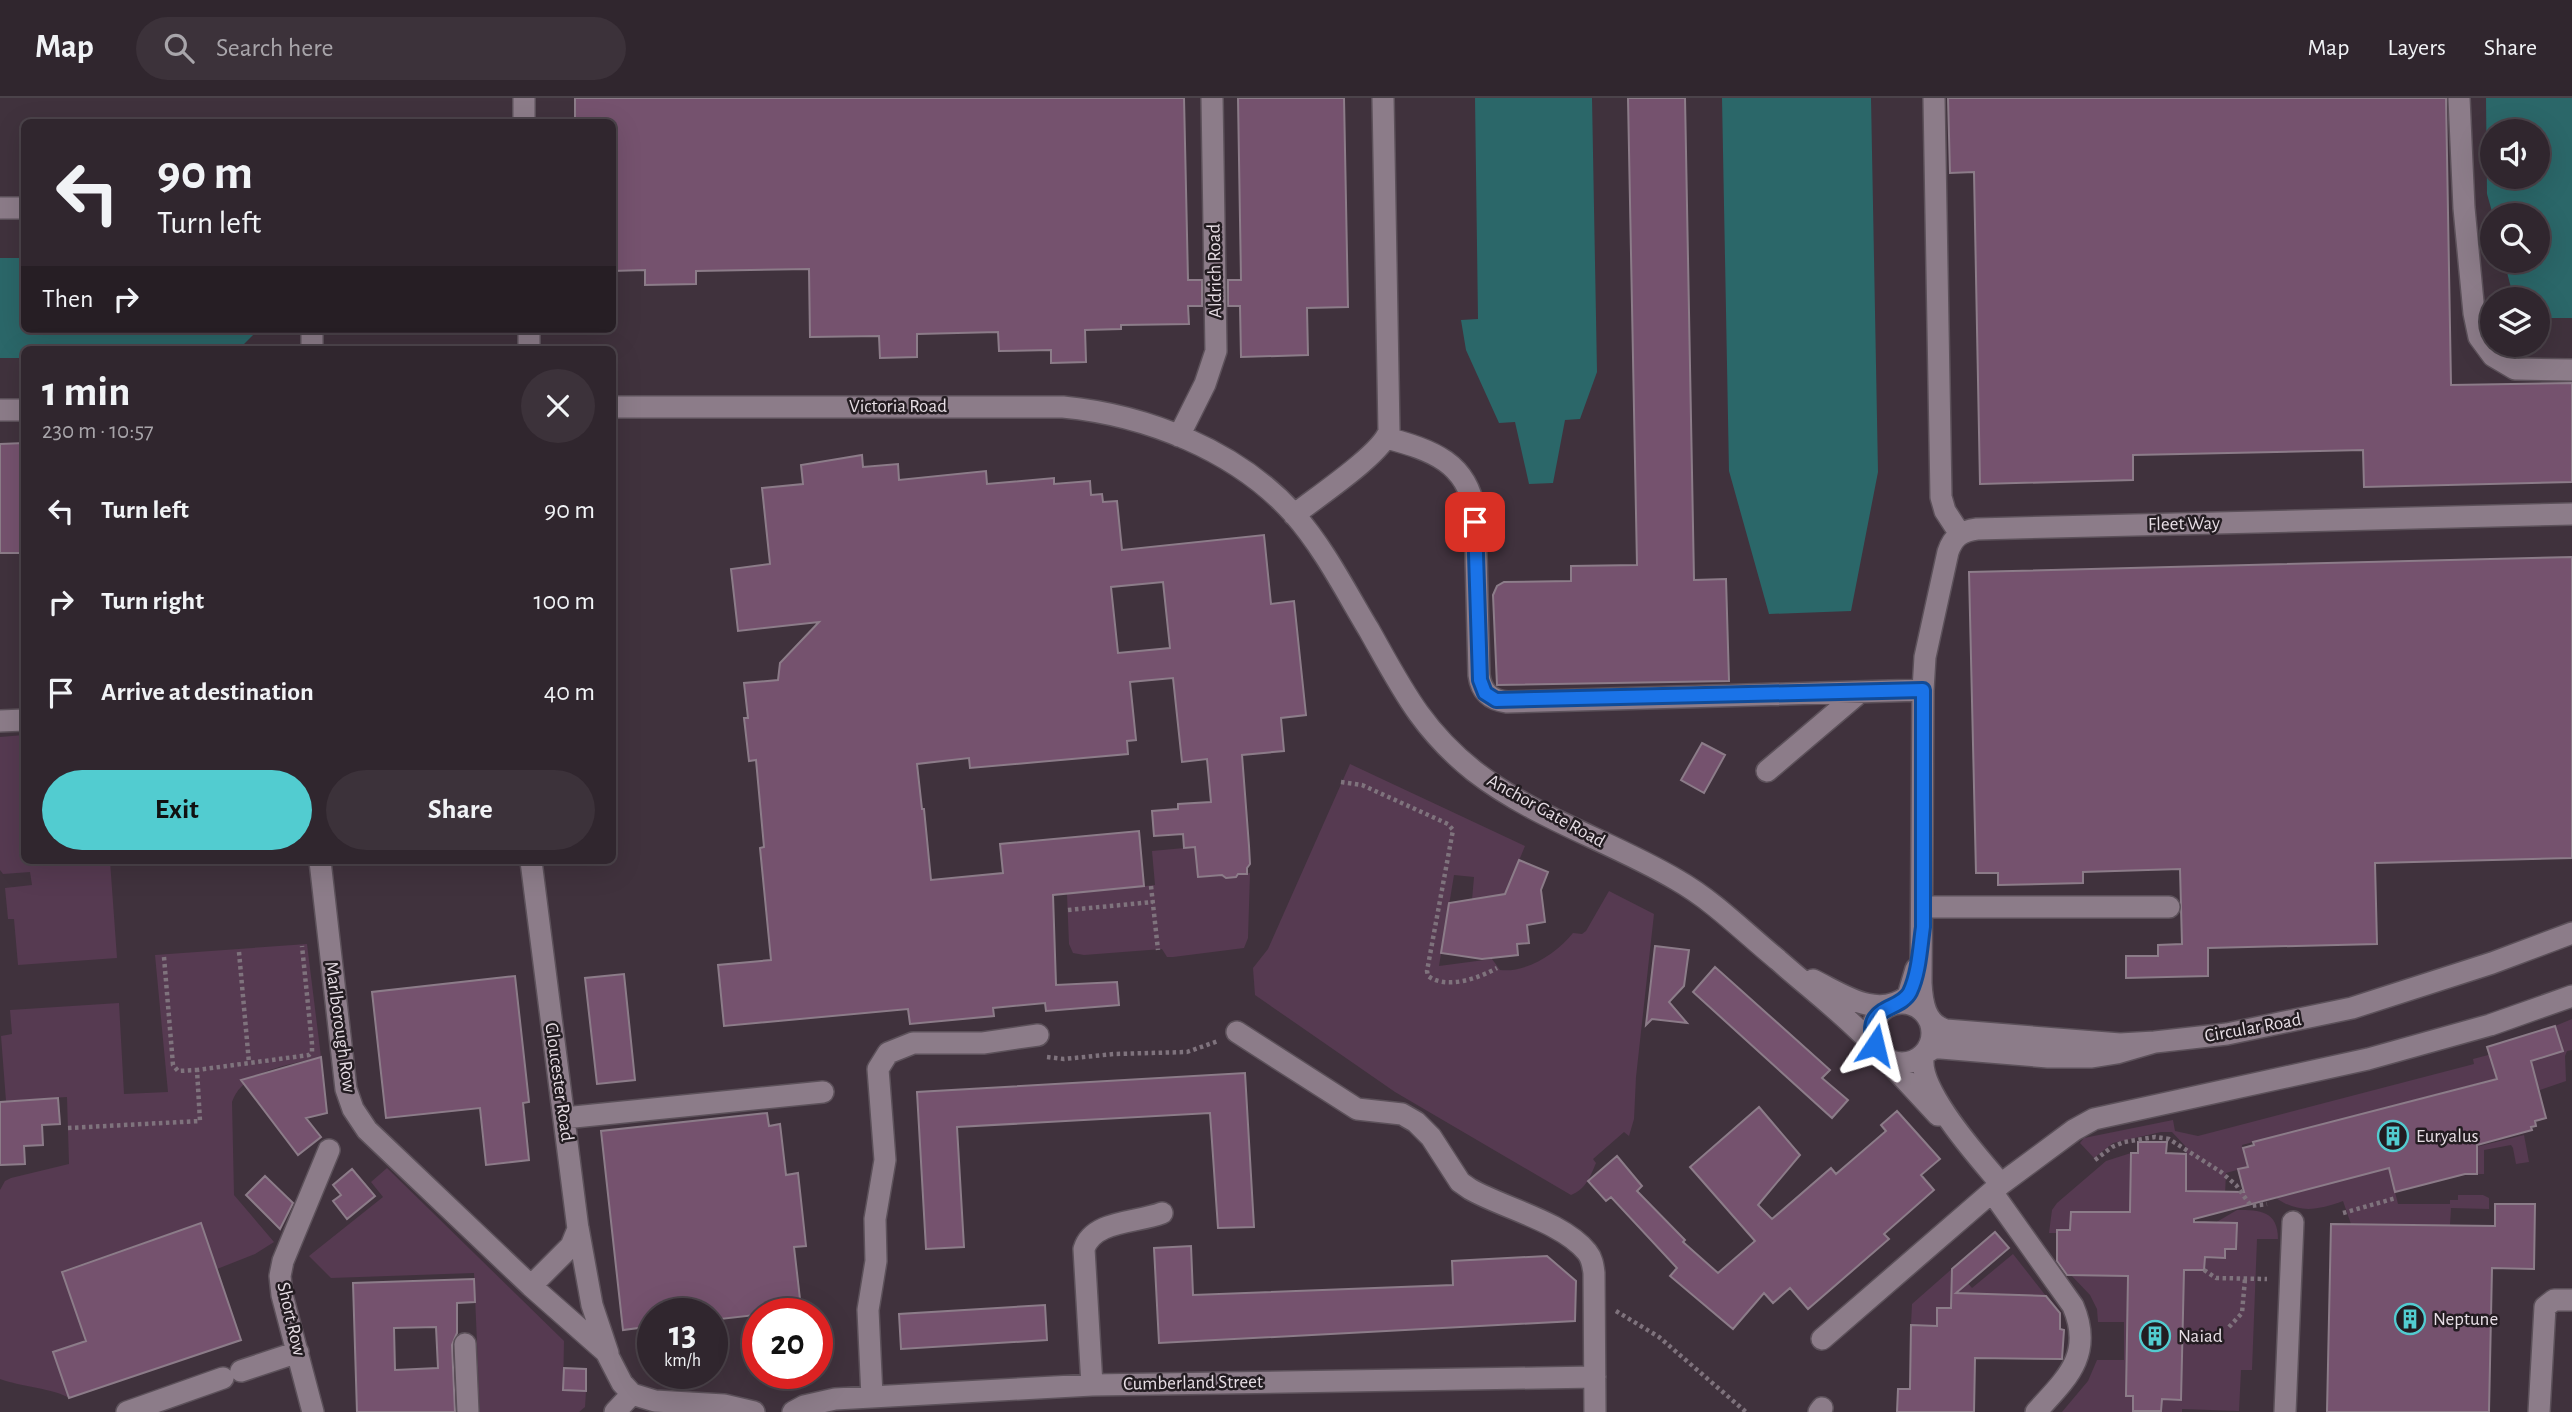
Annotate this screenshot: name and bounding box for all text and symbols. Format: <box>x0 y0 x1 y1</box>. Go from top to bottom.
search box <box>136 17 626 80</box>
icon: search <box>160 29 198 67</box>
text: Map <box>35 31 94 64</box>
text: Search here <box>216 35 334 61</box>
text: Map <box>2307 36 2349 60</box>
text: Layers <box>2387 36 2446 60</box>
text: Share <box>2484 36 2537 60</box>
map controls <box>2480 119 2550 357</box>
button: sound <box>2480 119 2550 189</box>
icon: left <box>42 147 133 238</box>
text: 90 m <box>157 149 253 198</box>
button: search <box>2480 203 2550 273</box>
text: Turn left <box>157 207 261 239</box>
street label: Aldrich Road <box>1205 223 1225 318</box>
icon: right <box>107 280 145 318</box>
text: Then <box>42 286 93 312</box>
button: layers <box>2480 287 2550 357</box>
button: close <box>521 369 595 443</box>
text: 1 min <box>42 371 131 413</box>
street label: Victoria Road <box>849 397 947 416</box>
text: 230 m · 10:57 <box>42 420 154 443</box>
icon: left <box>42 492 80 530</box>
pin <box>1445 492 1505 552</box>
text: Turn left <box>101 497 189 523</box>
text: 90 m <box>544 497 595 523</box>
icon: arrive <box>1456 503 1494 541</box>
street label: Fleet Way <box>2148 514 2220 534</box>
icon: right <box>42 583 80 621</box>
text: Turn right <box>101 588 204 614</box>
text: 100 m <box>534 588 595 614</box>
icon: arrive <box>42 674 80 712</box>
text: Arrive at destination <box>101 679 314 705</box>
text: 40 m <box>544 679 595 705</box>
button: Exit <box>42 770 312 850</box>
button: Share <box>326 770 595 850</box>
street label: Anchor Gate Road <box>1484 771 1608 851</box>
street label: Marlborough Row <box>321 960 359 1094</box>
position arrow <box>1838 1008 1912 1082</box>
street label: Circular Road <box>2203 1010 2303 1046</box>
street label: Gloucester Road <box>541 1021 577 1143</box>
building icon: Euryalus <box>2376 1119 2410 1153</box>
place label: Euryalus <box>2416 1127 2479 1146</box>
street label: Short Row <box>273 1280 309 1358</box>
speed limit sign: 20 <box>742 1298 833 1389</box>
building icon: Neptune <box>2393 1302 2427 1336</box>
place label: Neptune <box>2433 1310 2498 1329</box>
text: 13 <box>669 1317 696 1352</box>
building icon: Naiad <box>2138 1319 2172 1353</box>
place label: Naiad <box>2178 1327 2223 1346</box>
text: km/h <box>664 1352 701 1370</box>
street label: Cumberland Street <box>1123 1372 1263 1394</box>

